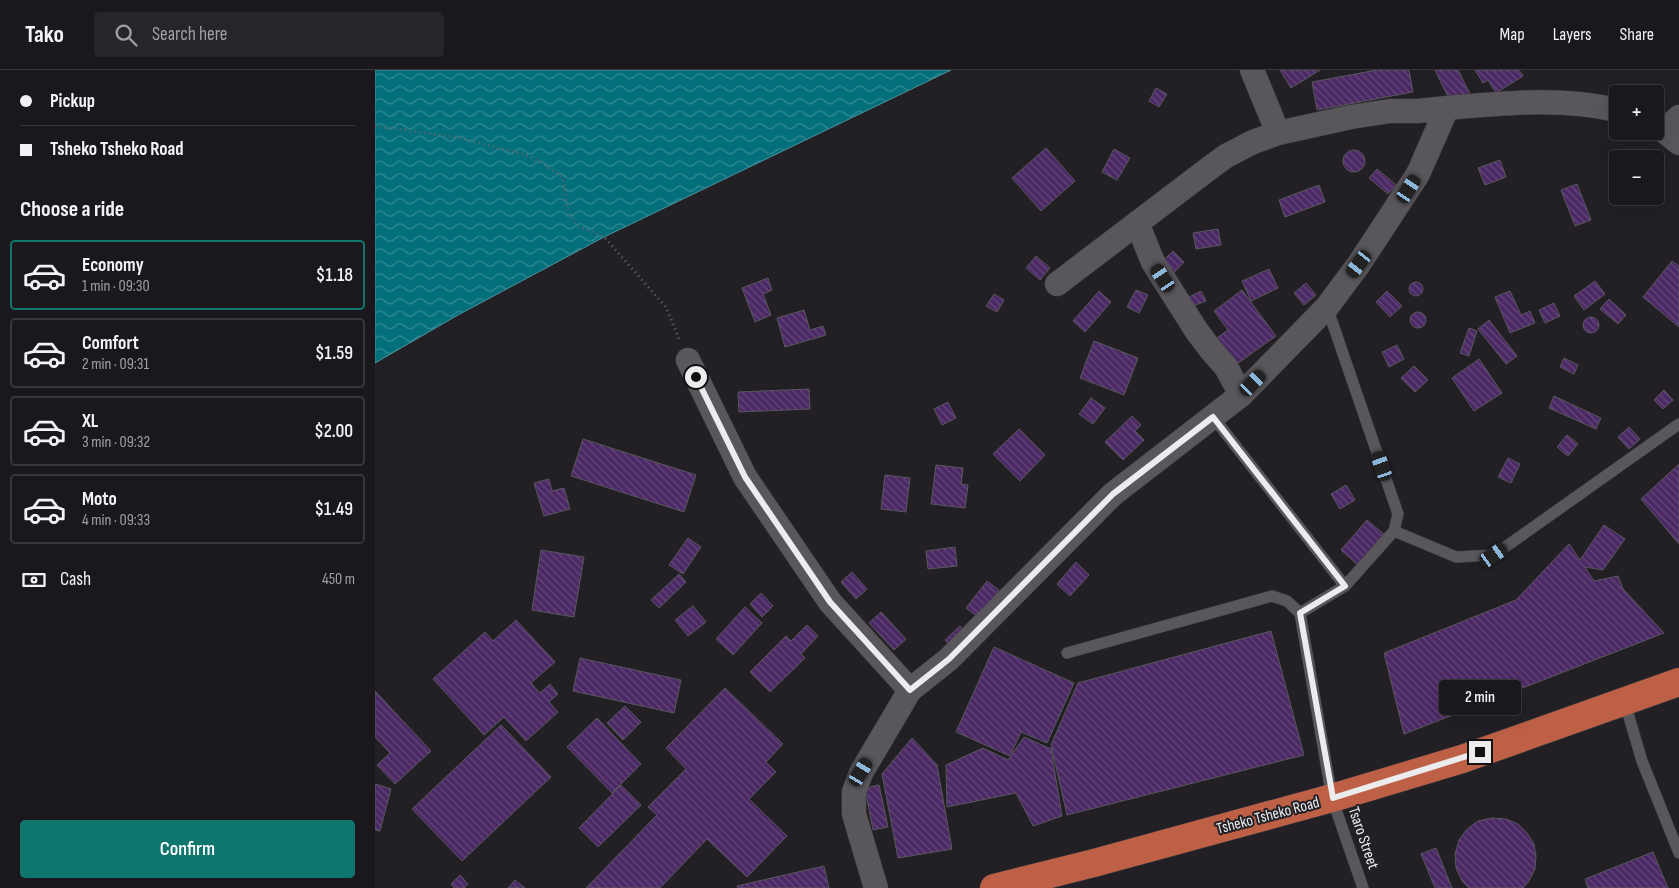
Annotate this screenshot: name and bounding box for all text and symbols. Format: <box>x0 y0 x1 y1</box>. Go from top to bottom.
search box <box>94 12 444 57</box>
text: Tako <box>25 20 64 49</box>
icon: search <box>112 21 140 49</box>
text: Search here <box>152 23 228 46</box>
text: Map <box>1500 24 1525 45</box>
text: Layers <box>1553 24 1592 45</box>
text: Share <box>1620 24 1654 45</box>
map controls <box>1609 85 1664 205</box>
button: + <box>1609 85 1664 140</box>
text: Pickup <box>50 90 95 113</box>
text: Tsheko Tsheko Road <box>50 138 184 161</box>
button: − <box>1609 150 1664 205</box>
car <box>1394 172 1423 206</box>
text: Choose a ride <box>20 196 124 223</box>
car <box>1343 248 1374 280</box>
icon: car <box>22 253 67 298</box>
text: Economy <box>82 254 144 277</box>
car <box>1148 261 1177 295</box>
text: $1.18 <box>316 264 353 287</box>
text: 1 min · 09:30 <box>82 277 150 296</box>
icon: car <box>22 331 67 376</box>
text: Comfort <box>82 332 139 355</box>
text: $1.59 <box>315 342 353 365</box>
text: 2 min · 09:31 <box>82 355 149 374</box>
route start <box>685 366 707 388</box>
car <box>1237 367 1268 399</box>
icon: car <box>22 409 67 454</box>
text: XL <box>82 410 98 433</box>
text: $2.00 <box>314 420 353 443</box>
text: 3 min · 09:32 <box>82 433 150 452</box>
car <box>1370 449 1393 483</box>
icon: car <box>22 487 67 532</box>
text: Moto <box>82 488 117 511</box>
text: $1.49 <box>314 498 353 521</box>
text: 4 min · 09:33 <box>82 511 150 530</box>
car <box>1477 540 1510 570</box>
icon: cash <box>20 566 48 594</box>
text: Cash <box>60 568 91 591</box>
text: 450 m <box>322 570 355 589</box>
callout: 2 min <box>1439 680 1521 714</box>
text: 2 min <box>1465 688 1495 707</box>
route end <box>1469 741 1491 763</box>
car <box>846 755 875 789</box>
street label: Tsheko Tsheko Road <box>1214 793 1322 839</box>
street label: Tsaro Street <box>1343 804 1383 872</box>
button: Confirm <box>20 820 355 878</box>

